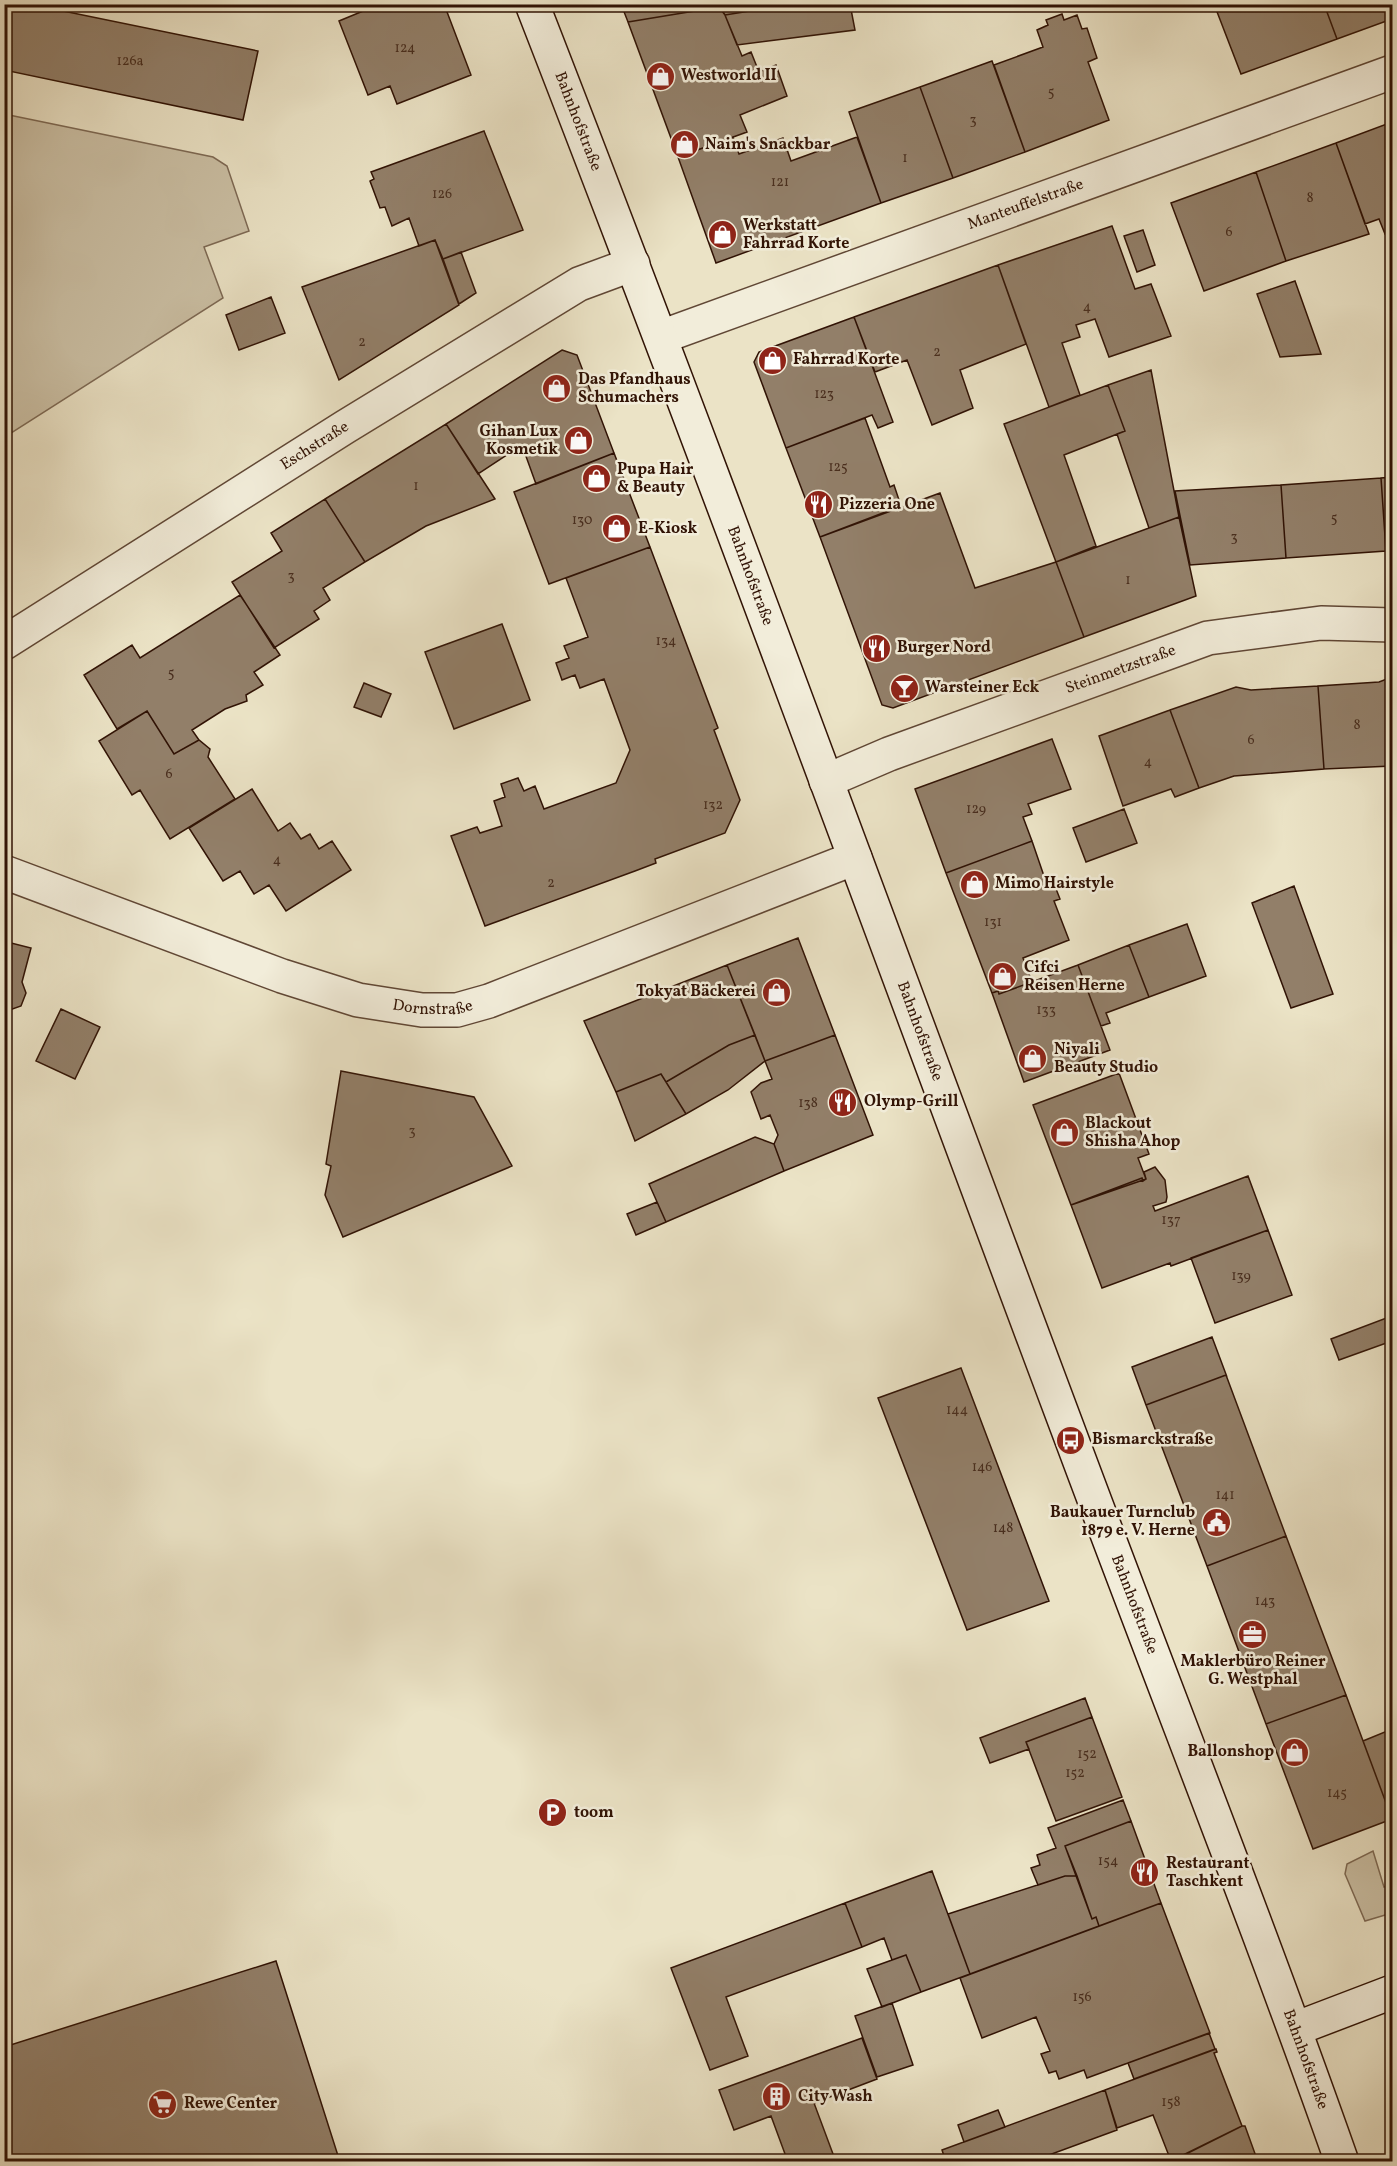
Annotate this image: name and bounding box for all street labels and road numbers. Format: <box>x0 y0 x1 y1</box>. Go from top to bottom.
street label: Bahnhofstraße <box>548 69 607 174</box>
street label: Manteuffelstraße <box>965 174 1087 236</box>
street label: Eschstraße <box>276 416 353 476</box>
street label: Bahnhofstraße <box>721 523 779 629</box>
street label: Steinmetzstraße <box>1062 640 1179 700</box>
street label: Bahnhofstraße <box>891 978 948 1084</box>
street label: Dornstraße <box>391 995 475 1021</box>
street label: Bahnhofstraße <box>1105 1552 1163 1657</box>
street label: Bahnhofstraße <box>1277 2006 1333 2112</box>

